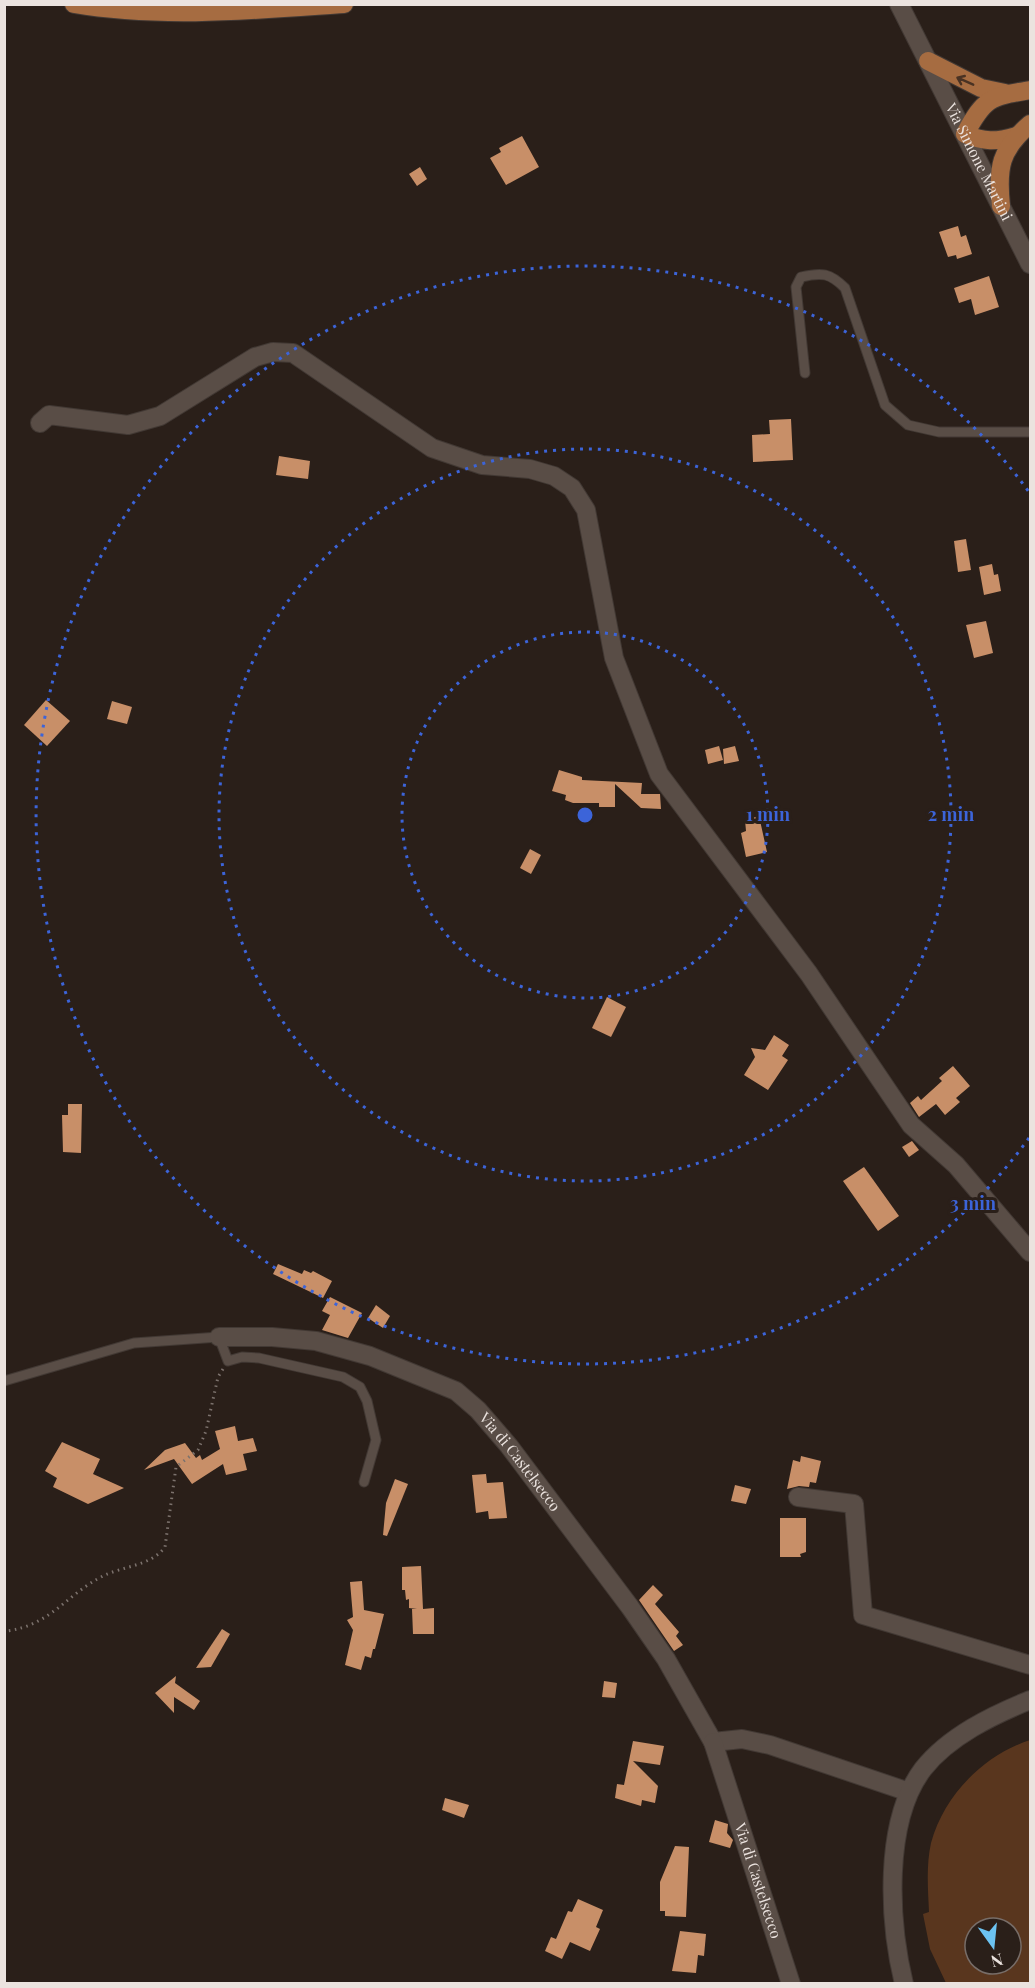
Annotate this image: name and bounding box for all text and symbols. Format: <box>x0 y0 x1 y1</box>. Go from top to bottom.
one-way arrow <box>956 75 974 86</box>
street label: Via Simone Martini <box>941 99 1018 224</box>
text: 1 min <box>746 802 790 826</box>
text: 2 min <box>928 802 974 826</box>
centre of rings <box>575 805 595 825</box>
text: 3 min <box>950 1191 996 1215</box>
street label: Via di Castelsecco <box>475 1407 566 1515</box>
street label: Via di Castelsecco <box>730 1819 787 1941</box>
north arrow <box>963 1916 1023 1976</box>
text: N <box>988 1949 1005 1973</box>

